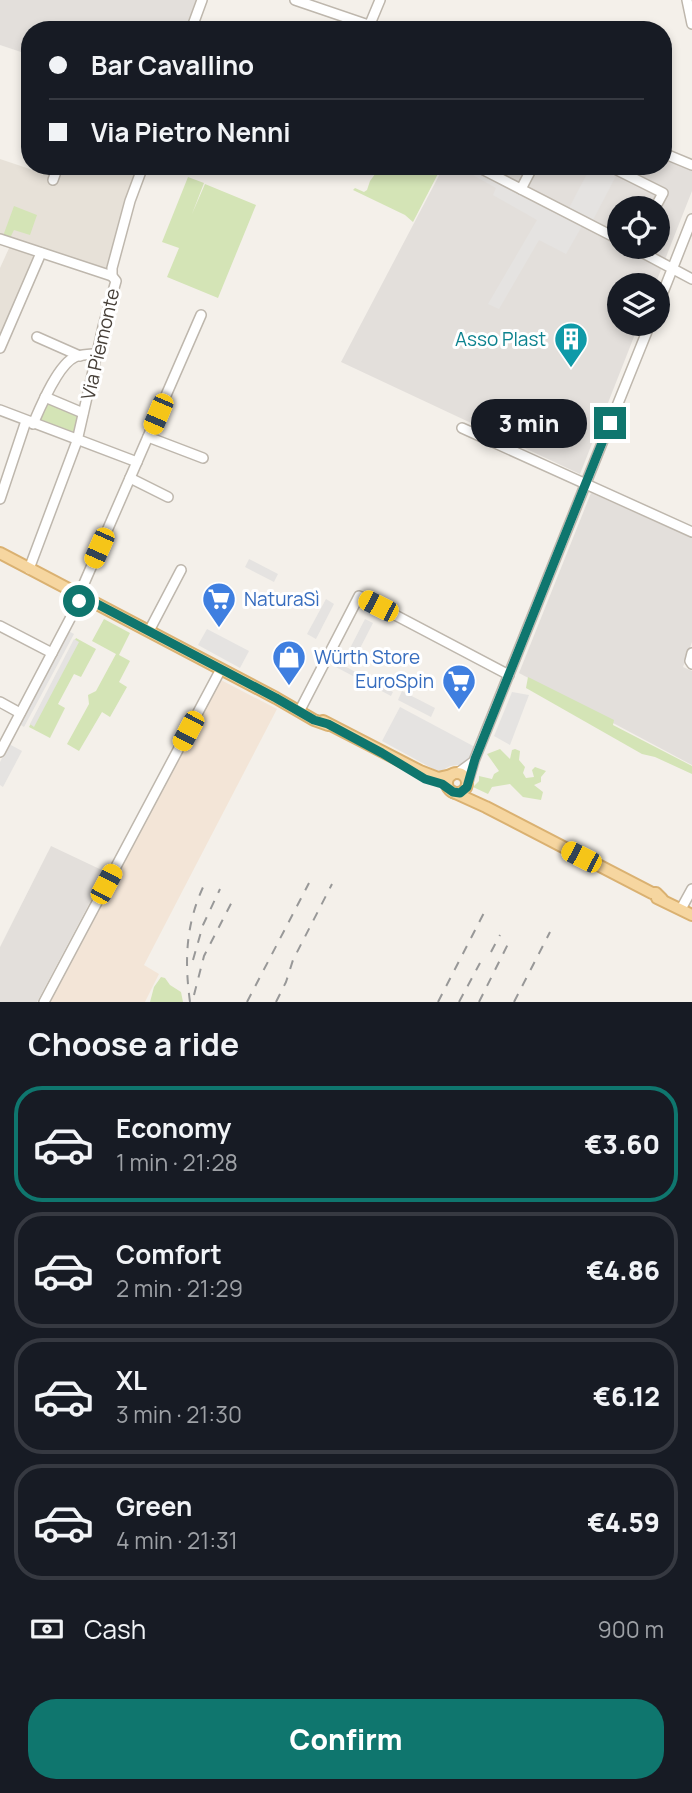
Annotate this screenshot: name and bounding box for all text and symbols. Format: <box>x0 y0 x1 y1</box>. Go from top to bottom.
text: Bar Cavallino <box>91 47 254 83</box>
text: Via Pietro Nenni <box>91 114 291 150</box>
map controls <box>607 196 670 336</box>
button: locate <box>607 196 670 259</box>
button: layers <box>607 273 670 336</box>
street label: Via Piemonte <box>75 286 125 402</box>
building icon: Asso Plast <box>552 320 590 369</box>
place label: Asso Plast <box>455 326 546 352</box>
car <box>141 391 176 437</box>
callout: 3 min <box>470 398 586 448</box>
text: 3 min <box>499 407 559 439</box>
route end <box>594 407 626 439</box>
car <box>81 525 118 571</box>
supermarket icon: NaturaSì <box>200 580 238 629</box>
route start <box>63 585 95 617</box>
place label: NaturaSì <box>244 586 320 612</box>
car <box>355 587 402 625</box>
shop icon: Würth Store <box>270 638 308 687</box>
place label: Würth Store <box>314 644 420 670</box>
supermarket icon: EuroSpin <box>440 662 478 711</box>
place label: EuroSpin <box>355 668 434 694</box>
car <box>169 708 208 754</box>
car <box>558 838 605 876</box>
car <box>87 861 126 907</box>
text: Choose a ride <box>28 1022 239 1066</box>
text: Economy <box>116 1110 231 1146</box>
icon: car <box>32 1113 95 1176</box>
text: €3.60 <box>585 1126 660 1162</box>
text: 1 min · 21:28 <box>116 1146 238 1178</box>
text: Comfort <box>116 1236 222 1272</box>
icon: car <box>32 1239 95 1302</box>
text: €4.86 <box>586 1252 660 1288</box>
text: 2 min · 21:29 <box>116 1272 243 1304</box>
text: XL <box>116 1362 147 1398</box>
icon: car <box>32 1365 95 1428</box>
text: €6.12 <box>593 1378 660 1414</box>
text: 3 min · 21:30 <box>116 1398 242 1430</box>
text: Green <box>116 1488 192 1524</box>
icon: car <box>32 1491 95 1554</box>
text: €4.59 <box>587 1504 660 1540</box>
text: 4 min · 21:31 <box>116 1524 238 1556</box>
icon: cash <box>28 1610 66 1648</box>
text: Cash <box>84 1611 146 1647</box>
text: 900 m <box>598 1613 664 1645</box>
button: Confirm <box>28 1699 664 1779</box>

